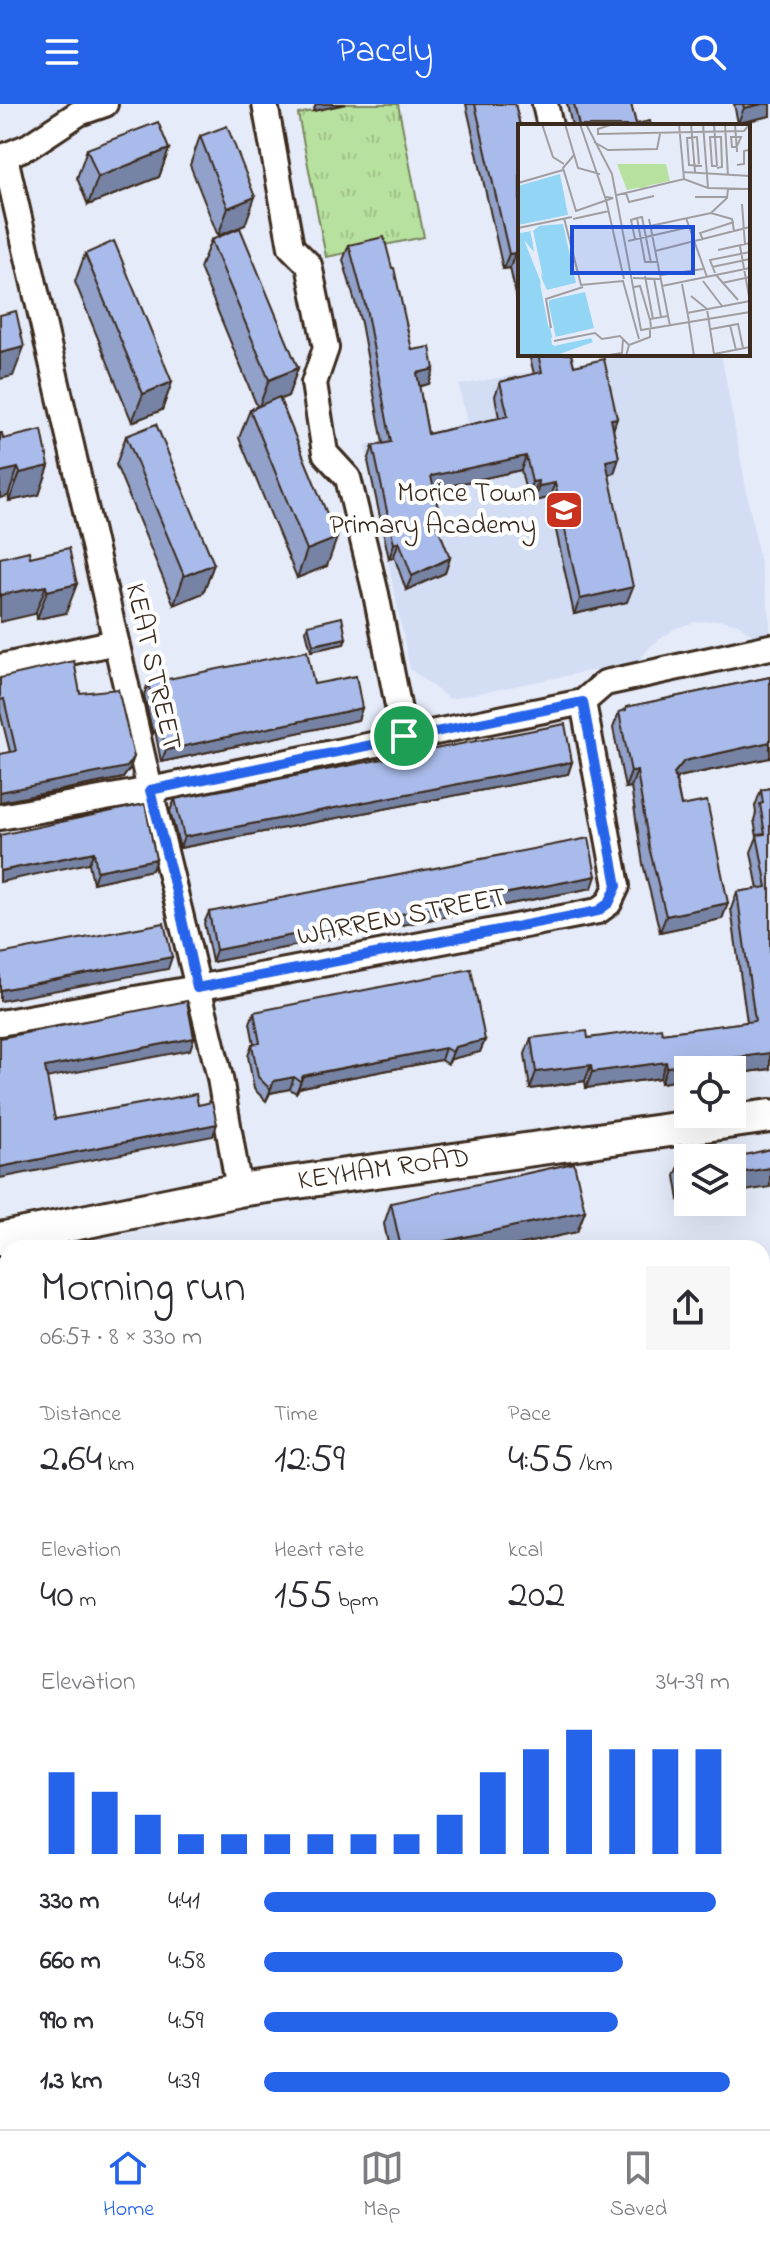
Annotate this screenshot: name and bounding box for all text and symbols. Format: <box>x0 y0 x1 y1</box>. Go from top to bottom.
text: Pacely <box>337 26 433 79</box>
icon: menu <box>40 30 84 74</box>
icon: search <box>686 30 730 74</box>
inset map <box>518 124 750 356</box>
place label: Morice Town Primary Academy <box>329 474 536 547</box>
school or university icon: Morice Town Primary Academy <box>543 489 585 531</box>
street label: KEAT STREET <box>113 579 191 755</box>
pin <box>370 702 438 770</box>
icon: arrive <box>382 714 426 758</box>
street label: WARREN STREET <box>294 878 510 958</box>
map controls <box>674 1056 746 1216</box>
button: locate <box>674 1056 746 1128</box>
street label: KEYHAM ROAD <box>295 1138 472 1202</box>
button: layers <box>674 1144 746 1216</box>
text: Morning run <box>40 1257 246 1321</box>
button: share <box>646 1266 730 1350</box>
text: 06:57 · 8 × 330 m <box>40 1319 202 1357</box>
text: Distance <box>40 1399 121 1431</box>
text: Time <box>274 1399 318 1431</box>
text: Pace <box>508 1399 551 1431</box>
text: 2.64 <box>40 1431 102 1490</box>
text: 12:59 <box>274 1431 345 1490</box>
text: 4:55 <box>508 1431 574 1490</box>
text: km <box>102 1449 134 1481</box>
text: /km <box>574 1449 613 1481</box>
text: Elevation <box>40 1535 121 1567</box>
text: Heart rate <box>274 1535 364 1567</box>
text: kcal <box>508 1535 543 1567</box>
text: 40 <box>40 1567 74 1626</box>
text: 155 <box>274 1567 332 1626</box>
text: 202 <box>508 1567 565 1626</box>
text: m <box>74 1585 96 1617</box>
text: bpm <box>332 1585 379 1617</box>
text: Elevation <box>40 1664 136 1702</box>
text: 34–39 m <box>656 1664 730 1702</box>
text: 330 m <box>40 1883 99 1921</box>
text: 4:41 <box>168 1883 200 1921</box>
text: 660 m <box>40 1943 101 1981</box>
text: 4:58 <box>168 1943 206 1981</box>
text: 990 m <box>40 2003 94 2041</box>
text: 4:59 <box>168 2003 204 2041</box>
text: 1.3 km <box>40 2063 102 2101</box>
text: 4:39 <box>168 2063 200 2101</box>
tab: Home <box>103 2146 154 2226</box>
tab: Map <box>360 2146 404 2226</box>
tab: Saved <box>610 2146 667 2226</box>

